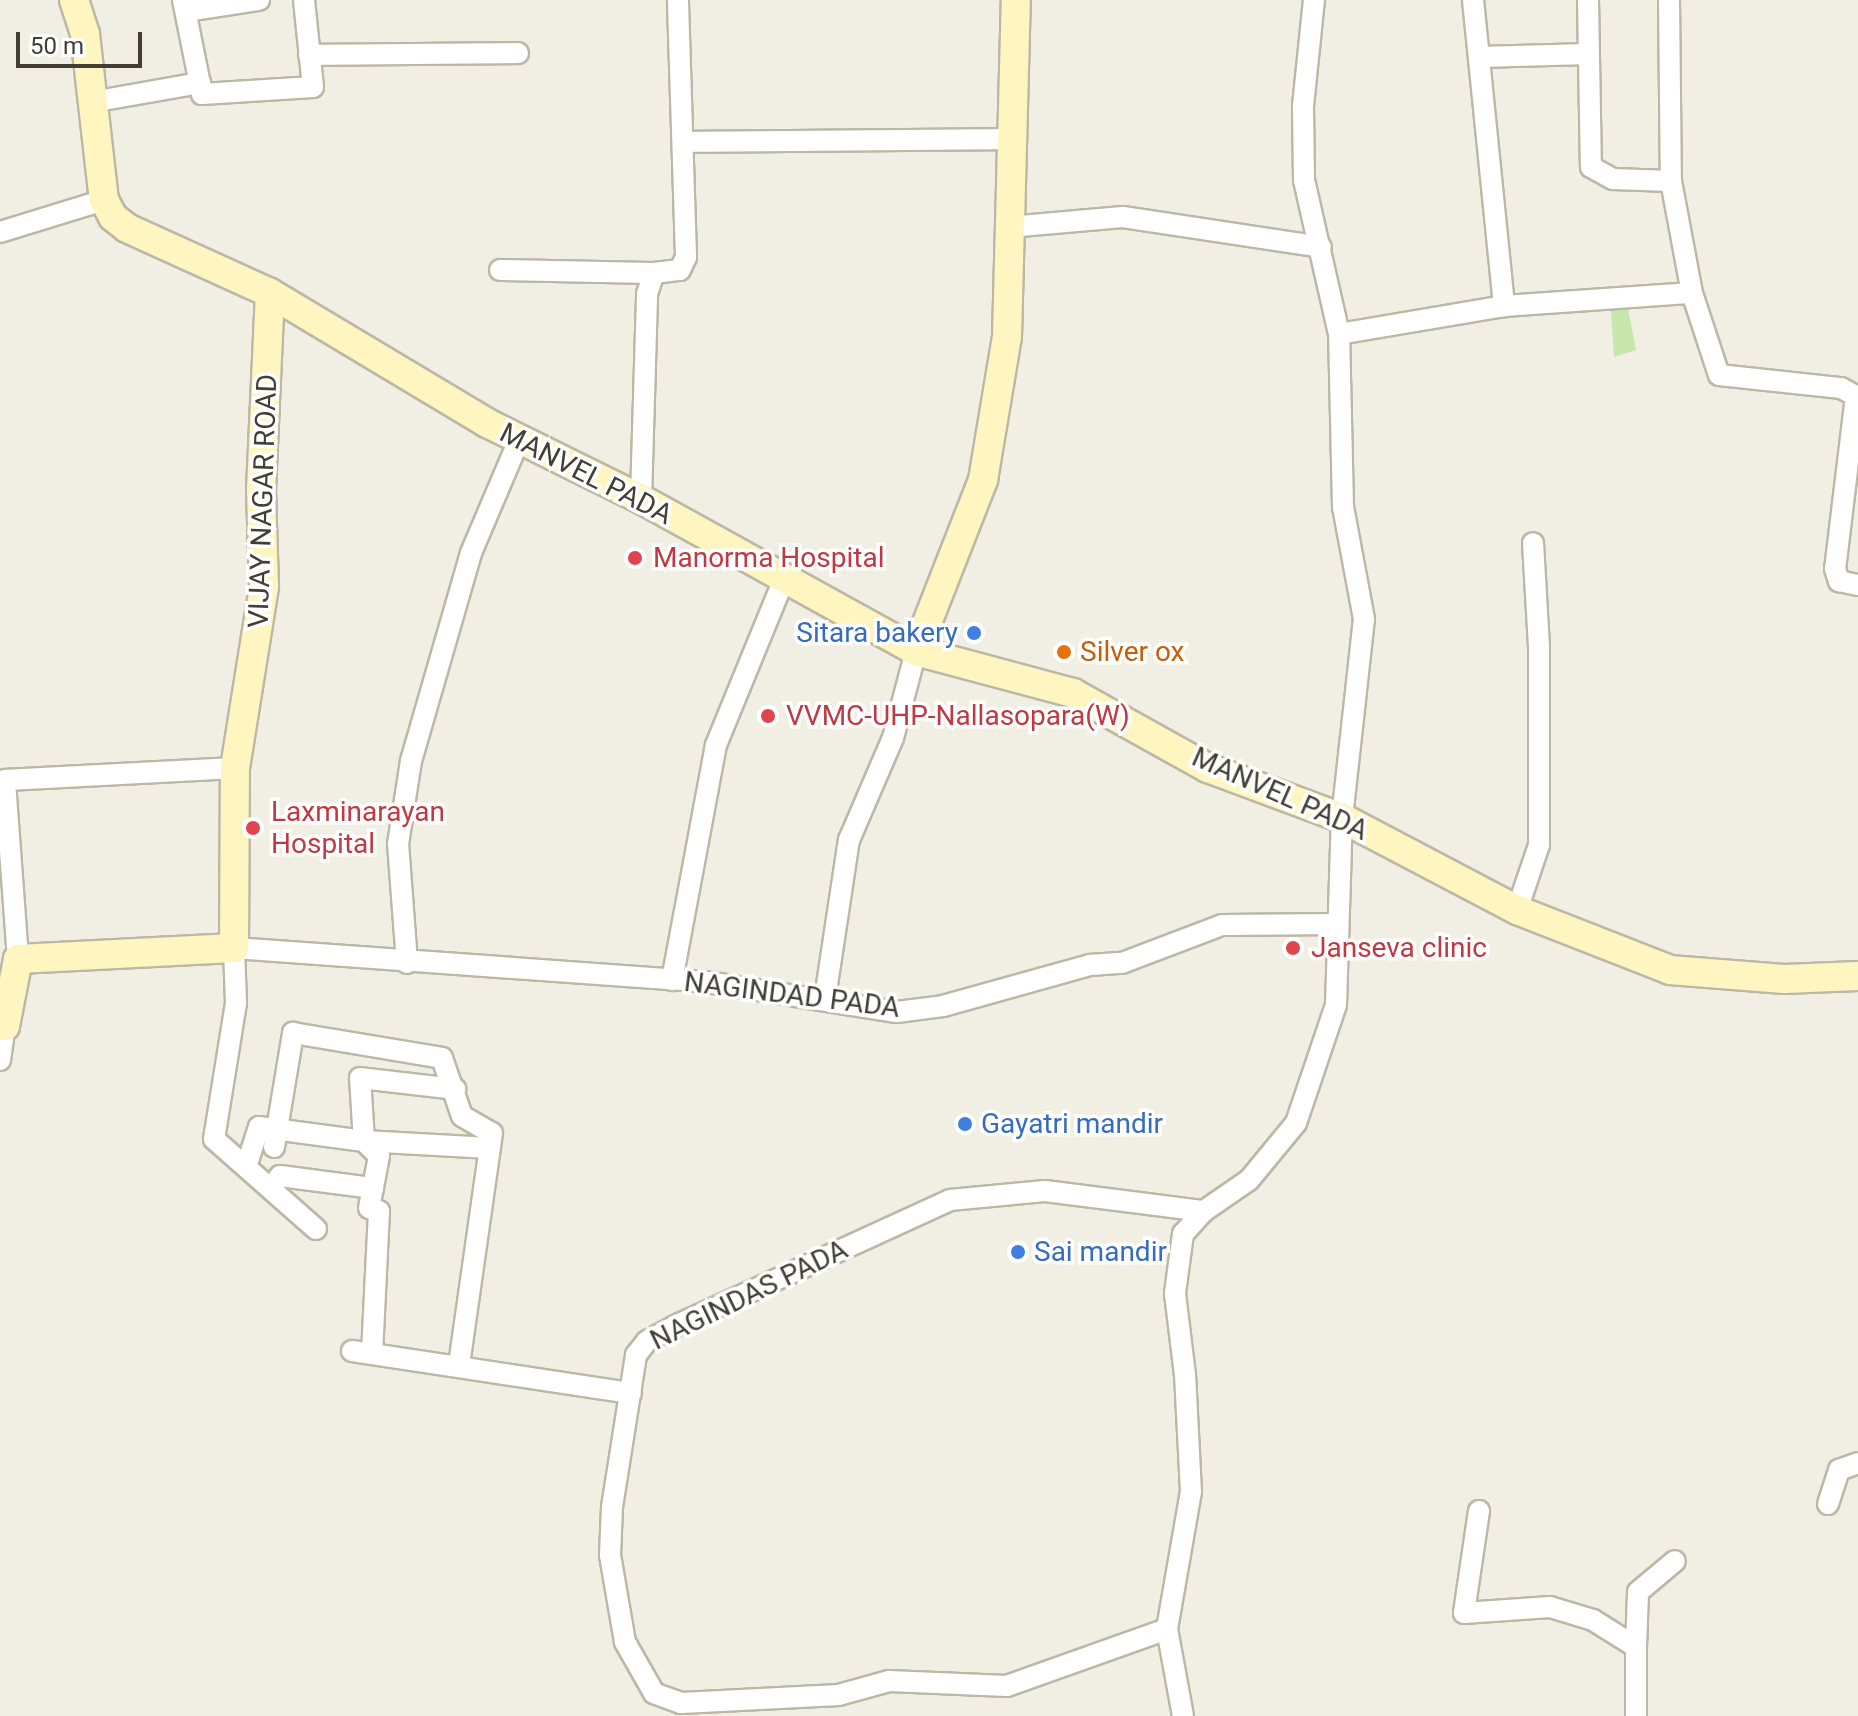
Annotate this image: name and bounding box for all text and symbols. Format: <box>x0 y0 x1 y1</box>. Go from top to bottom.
scale bar <box>20 16 146 66</box>
text: 50 m <box>30 32 84 60</box>
street label: VIJAY NAGAR ROAD <box>242 373 284 629</box>
street label: MANVEL PADA <box>494 416 678 532</box>
place label: Manorma Hospital <box>653 541 884 575</box>
marker: Manorma Hospital <box>624 547 646 569</box>
place label: Sitara bakery <box>796 616 958 650</box>
marker: Sitara bakery <box>965 624 983 642</box>
place label: Silver ox <box>1080 635 1184 669</box>
marker: Silver ox <box>1055 643 1073 661</box>
place label: VVMC-UHP-Nallasopara(W) <box>786 699 1130 733</box>
marker: VVMC-UHP-Nallasopara(W) <box>757 705 779 727</box>
street label: MANVEL PADA <box>1187 740 1373 848</box>
place label: Laxminarayan Hospital <box>271 795 445 861</box>
marker: Laxminarayan Hospital <box>242 817 264 839</box>
place label: Janseva clinic <box>1311 931 1487 965</box>
marker: Janseva clinic <box>1282 937 1304 959</box>
street label: NAGINDAD PADA <box>682 965 902 1025</box>
place label: Gayatri mandir <box>981 1107 1163 1141</box>
marker: Gayatri mandir <box>956 1115 974 1133</box>
street label: NAGINDAS PADA <box>645 1233 853 1357</box>
place label: Sai mandir <box>1034 1235 1167 1269</box>
marker: Sai mandir <box>1009 1243 1027 1261</box>

